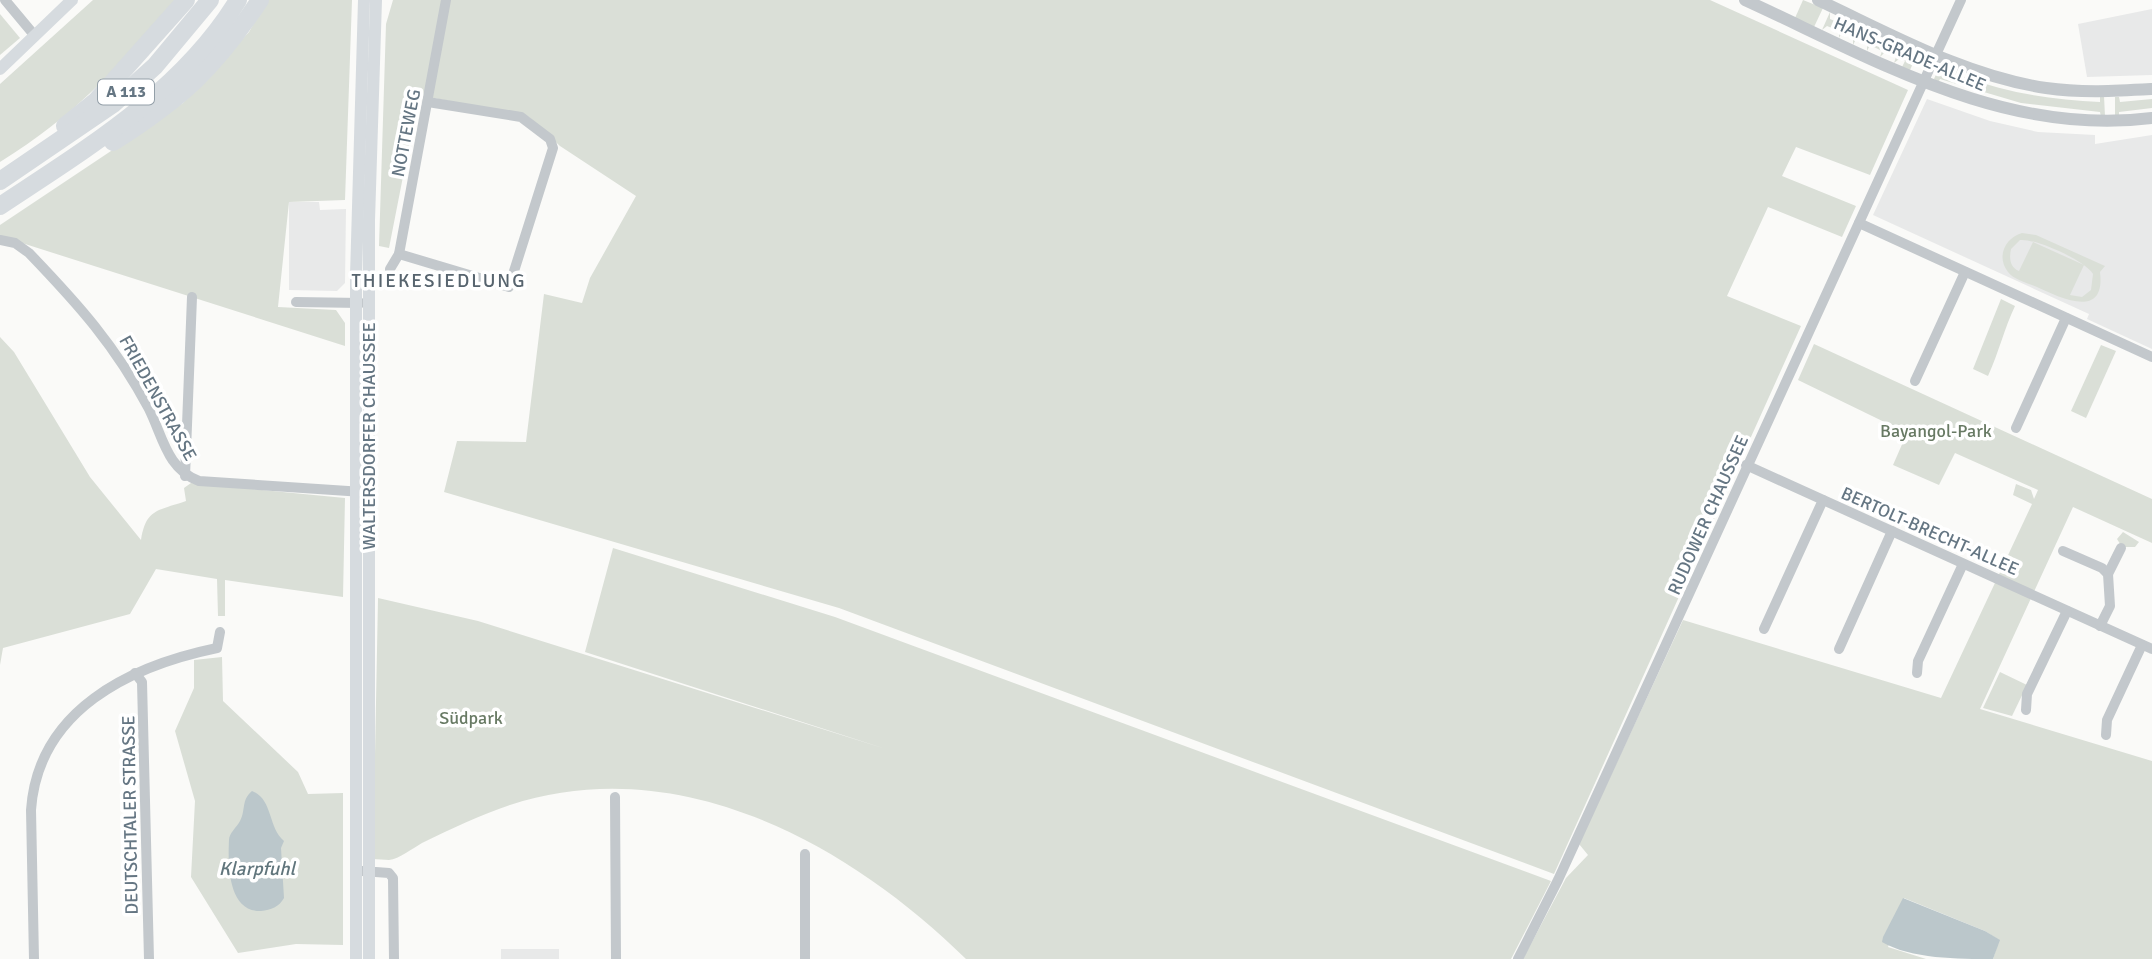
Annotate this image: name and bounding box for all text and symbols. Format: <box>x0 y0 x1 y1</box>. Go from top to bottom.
street label: HANS-GRADE-ALLEE <box>1831 12 1989 96</box>
road number: A 113 <box>98 80 154 104</box>
street label: NOTTEWEG <box>387 87 425 179</box>
district label: THIEKESIEDLUNG <box>352 269 527 293</box>
street label: WALTERSDORFER CHAUSSEE <box>358 322 380 550</box>
street label: FRIEDENSTRASSE <box>114 331 202 465</box>
park label: Bayangol-Park <box>1880 420 1992 442</box>
street label: RUDOWER CHAUSSEE <box>1663 432 1753 598</box>
street label: BERTOLT-BRECHT-ALLEE <box>1838 482 2022 580</box>
park label: Südpark <box>439 707 503 729</box>
street label: DEUTSCHTALER STRASSE <box>117 715 143 915</box>
water label: Klarpfuhl <box>219 857 297 881</box>

